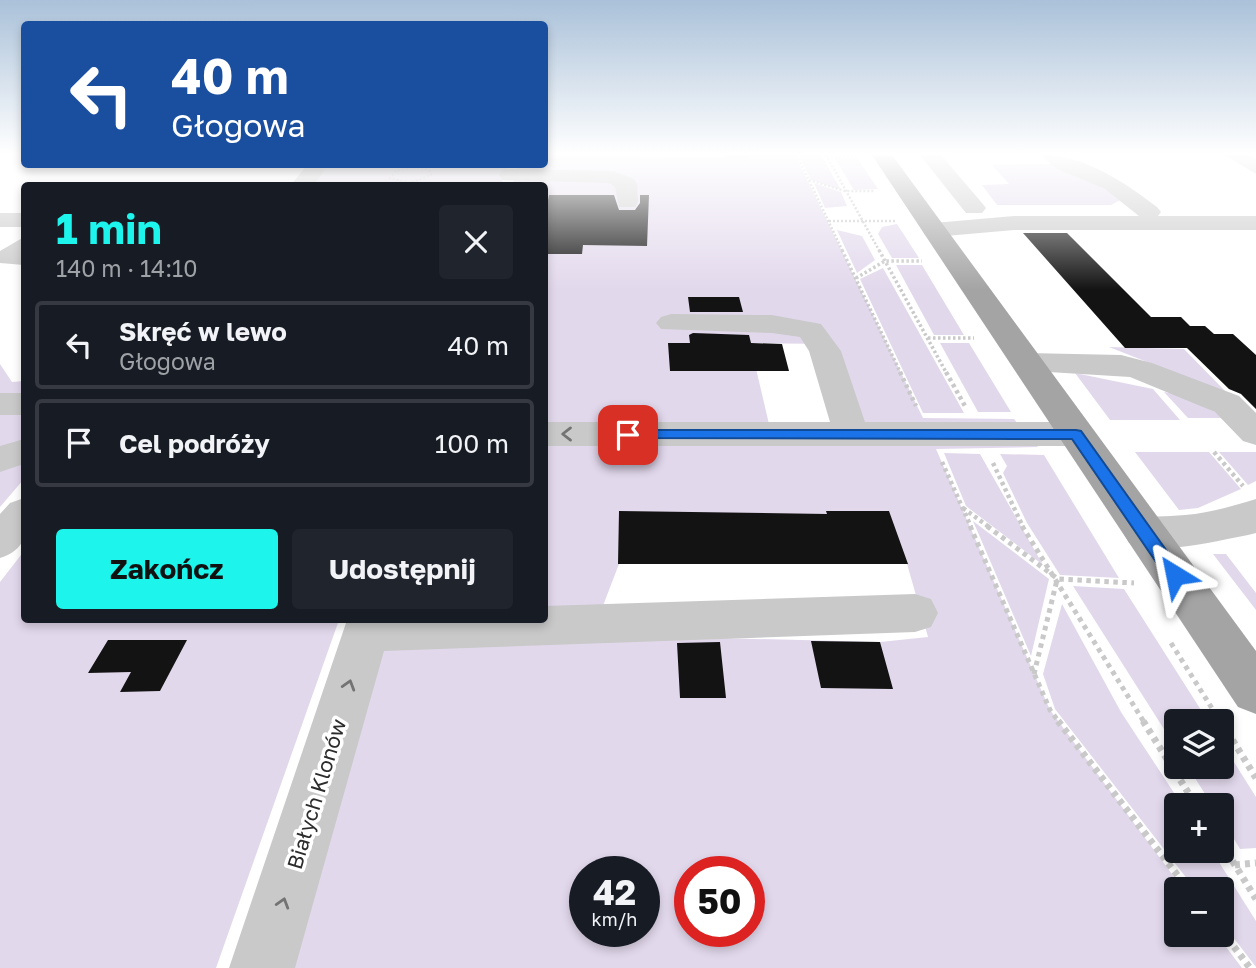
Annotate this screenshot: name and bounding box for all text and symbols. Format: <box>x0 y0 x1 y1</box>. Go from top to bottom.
text: 40 m <box>171 46 289 105</box>
icon: left <box>56 49 147 140</box>
text: Głogowa <box>171 106 306 144</box>
text: 1 min <box>56 203 162 253</box>
button: close <box>439 205 513 279</box>
text: 140 m · 14:10 <box>56 254 197 282</box>
text: Skręć w lewo <box>119 316 287 347</box>
icon: left <box>60 326 98 364</box>
text: 40 m <box>448 330 509 361</box>
text: Głogowa <box>119 347 216 375</box>
pin <box>598 405 658 465</box>
icon: arrive <box>609 416 647 454</box>
icon: arrive <box>60 424 98 462</box>
one-way arrow <box>561 426 572 442</box>
text: Cel podróży <box>119 428 270 459</box>
text: 100 m <box>435 428 509 459</box>
button: Zakończ <box>56 529 278 609</box>
button: Udostępnij <box>292 529 513 609</box>
position arrow <box>1138 538 1212 612</box>
one-way arrow <box>341 680 356 692</box>
map controls <box>1164 709 1234 947</box>
button: layers <box>1164 709 1234 779</box>
street label: Białych Klonów <box>281 716 351 872</box>
button: + <box>1164 793 1234 863</box>
speed limit sign: 50 <box>674 856 765 947</box>
text: 42 <box>593 871 636 913</box>
button: − <box>1164 877 1234 947</box>
one-way arrow <box>274 897 289 909</box>
text: km/h <box>592 908 637 930</box>

